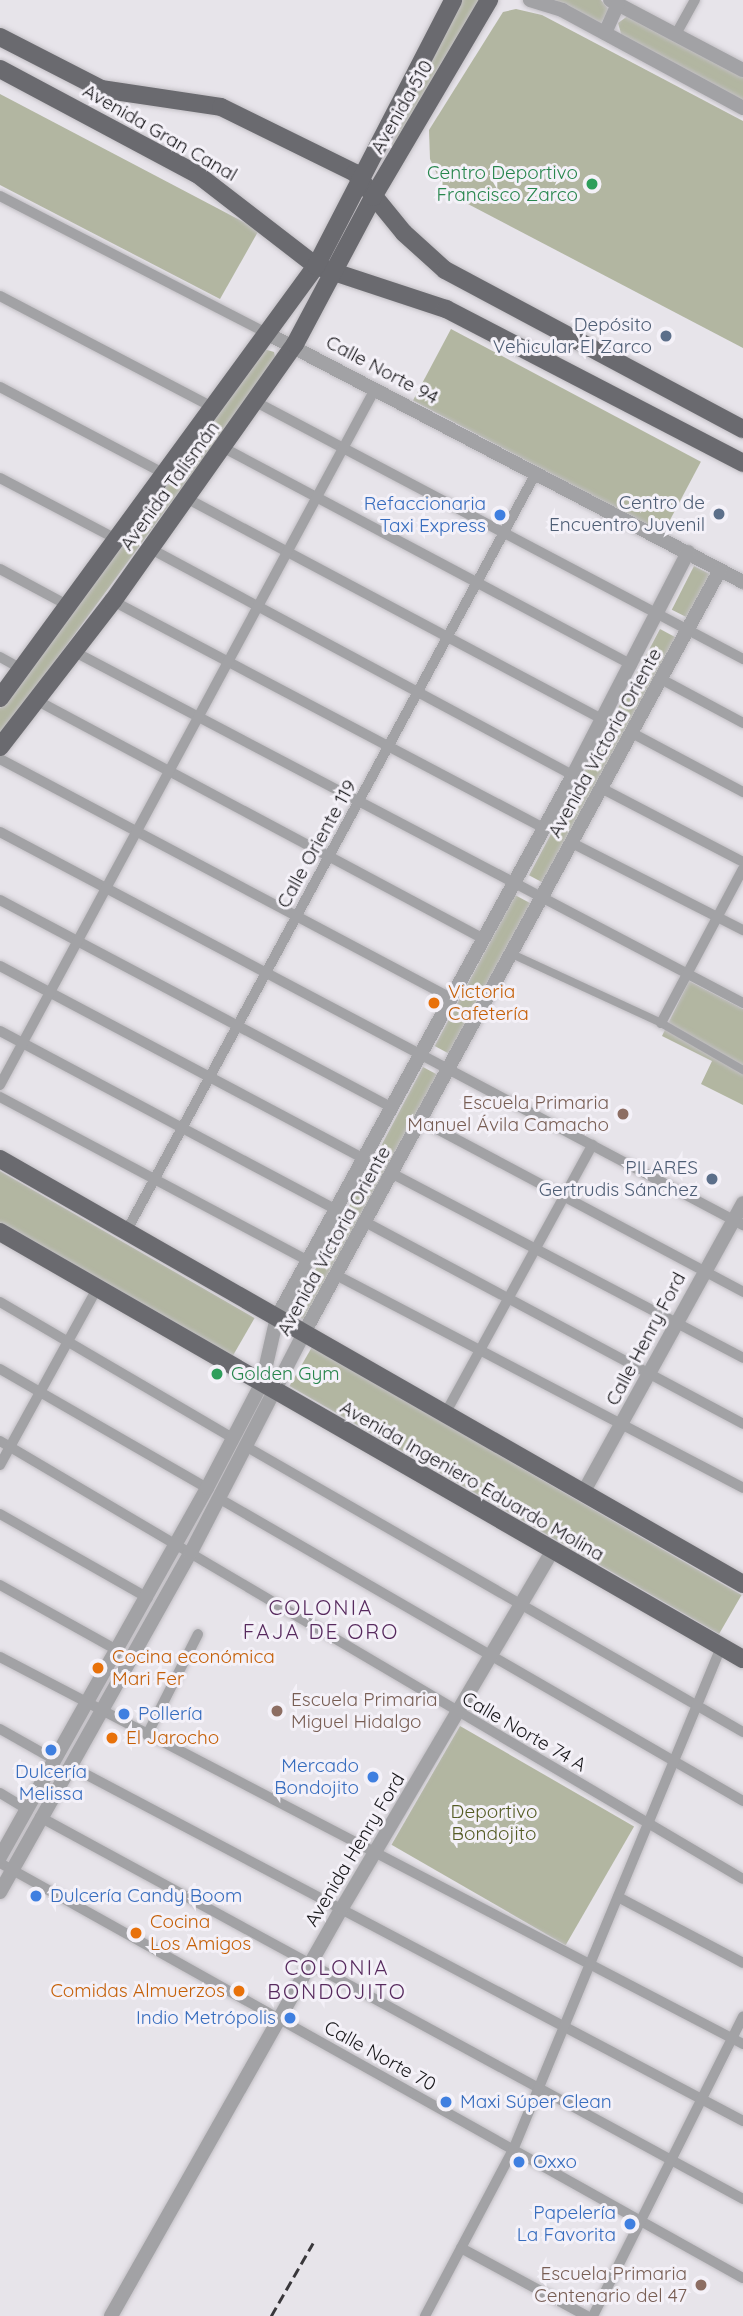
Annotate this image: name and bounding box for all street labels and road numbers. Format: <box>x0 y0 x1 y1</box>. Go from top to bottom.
street label: Avenida 510 <box>366 56 438 158</box>
street label: Avenida Gran Canal <box>79 80 241 186</box>
street label: Calle Norte 94 <box>322 331 442 409</box>
street label: Avenida Talismán <box>116 417 224 555</box>
street label: Avenida Victoria Oriente <box>543 644 667 842</box>
street label: Calle Oriente 119 <box>272 776 362 912</box>
street label: Avenida Victoria Oriente <box>272 1142 396 1340</box>
street label: Calle Henry Ford <box>601 1269 691 1409</box>
street label: Avenida Ingeniero Eduardo Molina <box>336 1396 608 1566</box>
street label: Calle Norte 74 A <box>458 1687 590 1777</box>
street label: Avenida Henry Ford <box>300 1769 410 1931</box>
street label: Calle Norte 70 <box>320 2016 440 2096</box>

